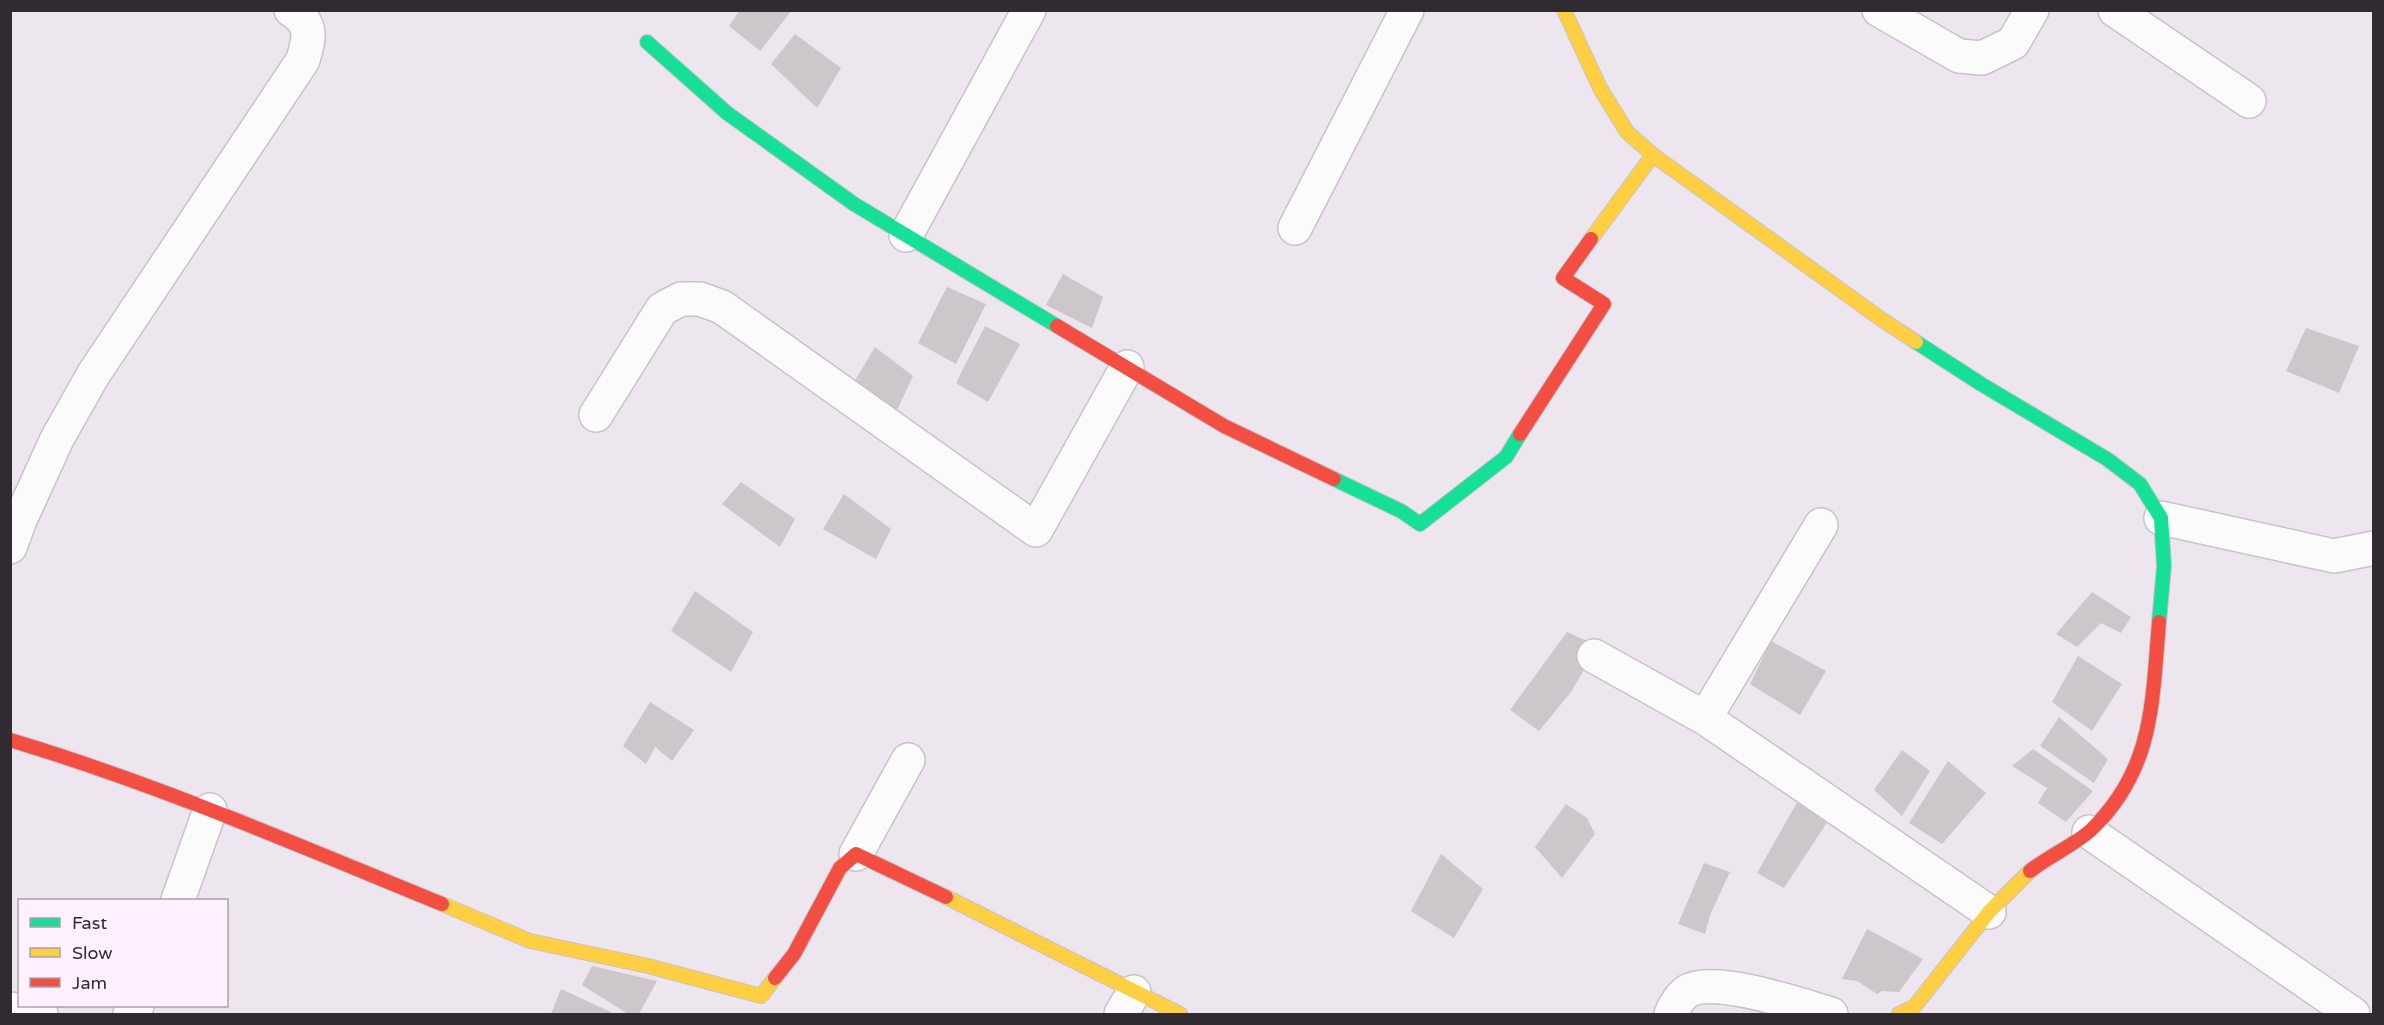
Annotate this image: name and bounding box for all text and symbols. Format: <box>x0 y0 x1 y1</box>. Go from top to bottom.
legend <box>18 899 228 1007</box>
text: Fast <box>72 912 107 934</box>
text: Slow <box>72 942 113 964</box>
text: Jam <box>72 972 107 994</box>

